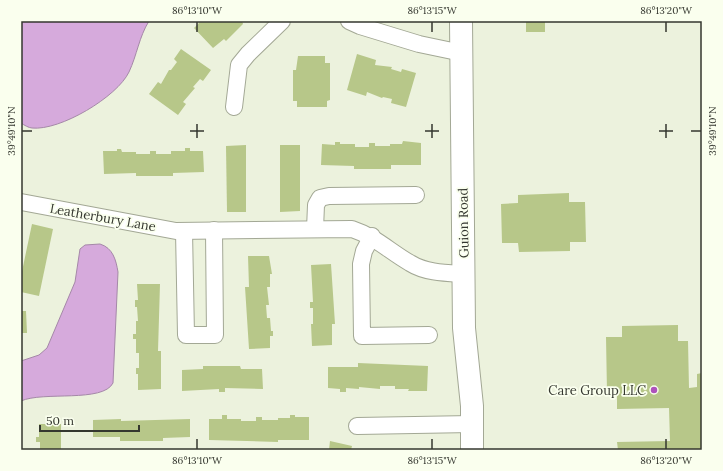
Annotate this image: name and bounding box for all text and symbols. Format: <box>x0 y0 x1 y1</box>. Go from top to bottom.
text: 86°13'10"W <box>172 4 223 17</box>
text: 86°13'15"W <box>407 4 458 17</box>
text: 86°13'20"W <box>640 4 693 17</box>
text: 39°49'10"N <box>5 106 18 156</box>
text: 39°49'10"N <box>706 106 719 156</box>
street label: Guion Road <box>454 187 473 258</box>
street label: Leatherbury Lane <box>49 200 157 235</box>
place label: Care Group LLC <box>548 382 646 399</box>
marker: Care Group LLC <box>649 385 659 395</box>
scale bar <box>40 407 139 433</box>
text: 50 m <box>46 413 74 428</box>
text: 86°13'10"W <box>172 454 223 467</box>
text: 86°13'15"W <box>407 454 458 467</box>
text: 86°13'20"W <box>640 454 693 467</box>

